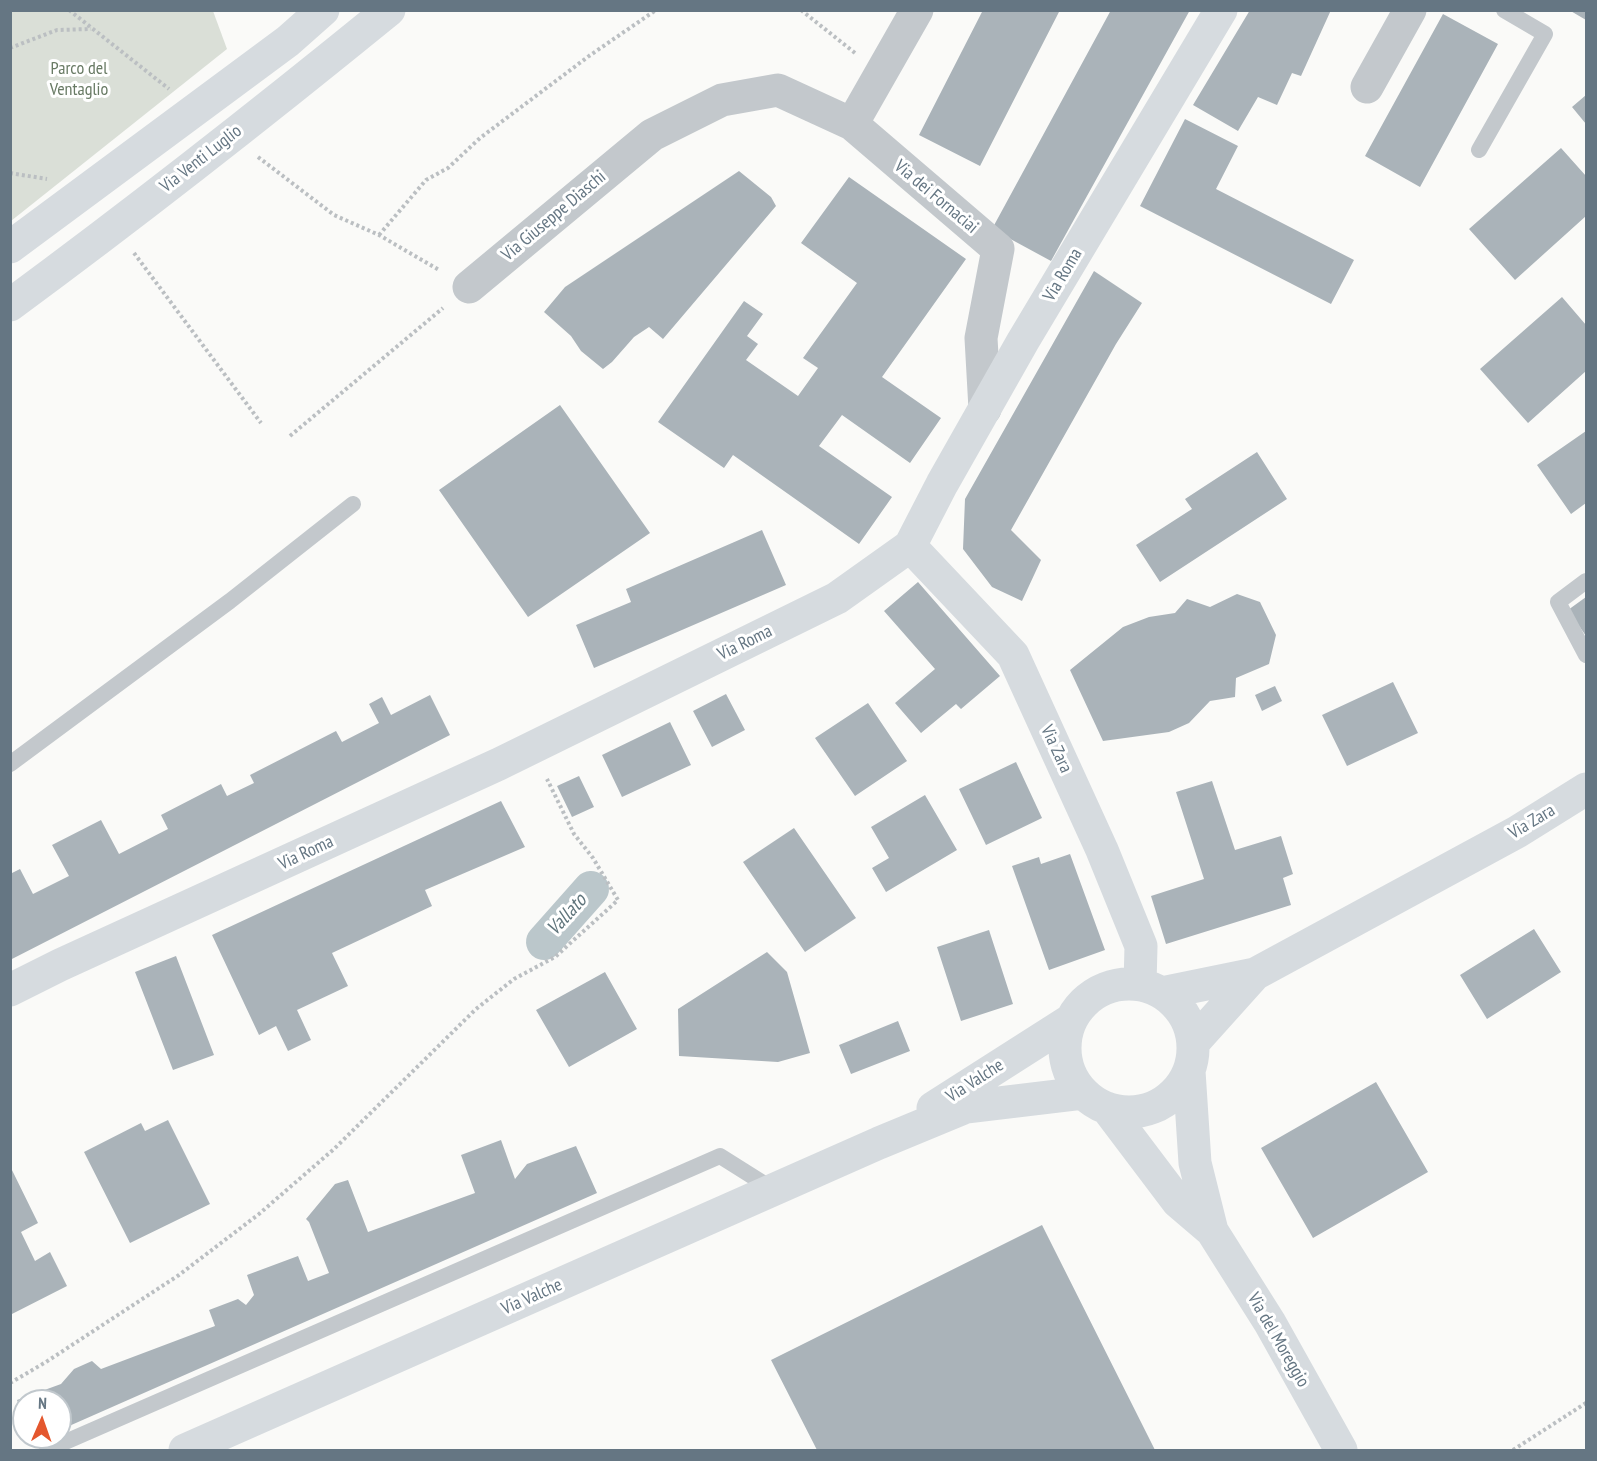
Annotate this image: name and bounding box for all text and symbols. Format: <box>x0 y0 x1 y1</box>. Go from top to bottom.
park label: Parco del Ventaglio <box>50 58 108 100</box>
street label: Via Venti Luglio <box>156 121 246 197</box>
street label: Via dei Fornaciai <box>890 156 982 238</box>
street label: Via Giuseppe Diaschi <box>498 166 610 266</box>
street label: Via Roma <box>1039 245 1087 305</box>
street label: Via Roma <box>714 621 776 665</box>
street label: Via Zara <box>1036 722 1076 776</box>
street label: Via Zara <box>1505 800 1559 844</box>
street label: Via Roma <box>275 831 337 875</box>
water label: Vallato <box>542 889 592 941</box>
street label: Via Valche <box>942 1055 1008 1107</box>
street label: Via Valche <box>498 1274 566 1320</box>
street label: Via del Moreggio <box>1242 1289 1314 1391</box>
north arrow <box>12 1389 72 1449</box>
text: N <box>38 1393 47 1413</box>

